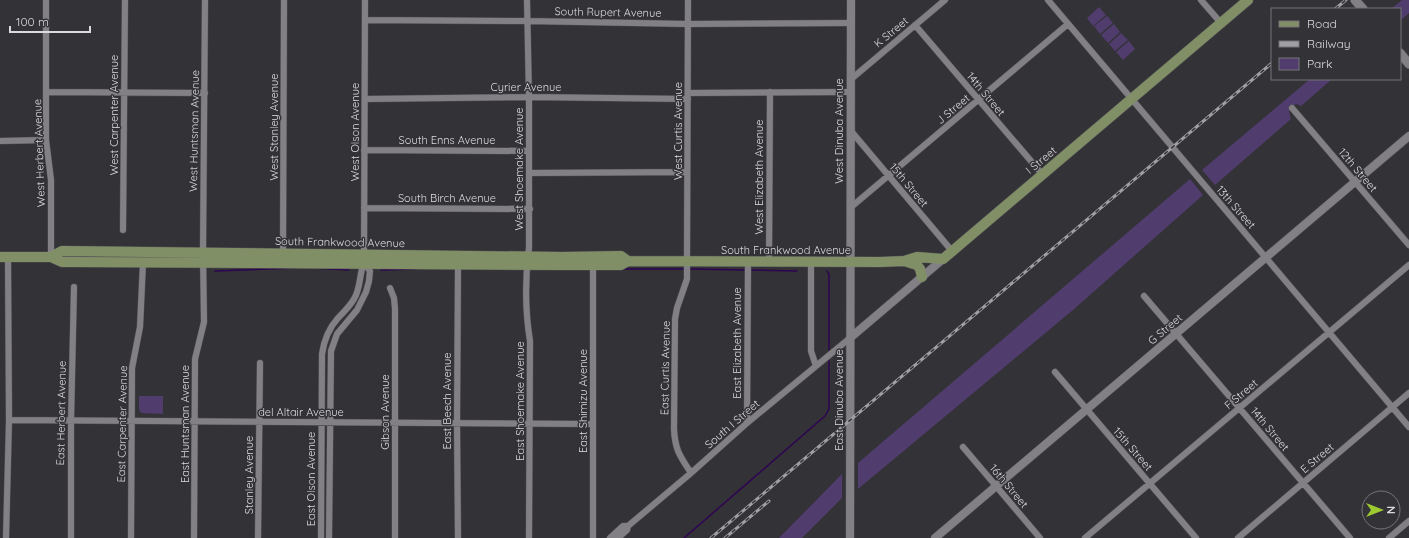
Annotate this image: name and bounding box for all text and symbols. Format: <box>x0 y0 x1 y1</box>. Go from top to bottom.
street label: South Rupert Avenue <box>554 4 662 20</box>
scale bar <box>10 8 90 34</box>
legend <box>1271 8 1401 80</box>
street label: K Street <box>871 13 911 50</box>
text: 100 m <box>16 14 49 29</box>
text: Road <box>1307 16 1337 31</box>
text: Railway <box>1307 36 1351 51</box>
street label: West Carpenter Avenue <box>107 55 121 175</box>
text: Park <box>1307 56 1332 71</box>
street label: 14th Street <box>964 69 1008 119</box>
street label: West Huntsman Avenue <box>186 70 202 192</box>
street label: West Stanley Avenue <box>267 74 281 180</box>
street label: West Dinuba Avenue <box>832 78 846 184</box>
street label: Cyrier Avenue <box>490 80 562 94</box>
street label: West Curtis Avenue <box>671 82 685 180</box>
street label: West Olson Avenue <box>348 83 362 181</box>
street label: J Street <box>933 91 973 127</box>
street label: West Herbert Avenue <box>30 99 48 207</box>
street label: West Shoemake Avenue <box>512 107 526 231</box>
street label: West Elizabeth Avenue <box>752 119 766 235</box>
street label: South Enns Avenue <box>399 133 495 147</box>
street label: I Street <box>1023 143 1059 177</box>
street label: 12th Street <box>1336 145 1381 195</box>
street label: 15th Street <box>887 160 932 210</box>
street label: 13th Street <box>1213 182 1259 232</box>
street label: South Birch Avenue <box>398 191 496 205</box>
street label: South Frankwood Avenue <box>275 234 405 250</box>
street label: South Frankwood Avenue <box>721 243 851 257</box>
street label: East Elizabeth Avenue <box>730 287 744 399</box>
street label: G Street <box>1145 310 1185 347</box>
street label: East Curtis Avenue <box>657 321 673 415</box>
street label: East Shoemake Avenue <box>513 341 527 461</box>
street label: East Shimizu Avenue <box>576 349 590 453</box>
street label: East Dinuba Avenue <box>832 349 846 451</box>
street label: East Beech Avenue <box>440 353 454 449</box>
street label: East Herbert Avenue <box>53 361 69 465</box>
street label: East Carpenter Avenue <box>114 365 130 483</box>
street label: East Huntsman Avenue <box>178 365 192 483</box>
street label: Gibson Avenue <box>378 374 392 450</box>
street label: F Street <box>1221 376 1261 412</box>
street label: South I Street <box>702 396 762 452</box>
street label: 14th Street <box>1248 404 1292 454</box>
street label: del Altair Avenue <box>258 405 344 419</box>
street label: 15th Street <box>1110 424 1156 474</box>
street label: East Olson Avenue <box>304 432 318 526</box>
street label: Stanley Avenue <box>242 436 256 514</box>
street label: E Street <box>1297 440 1337 476</box>
street label: 16th Street <box>987 461 1032 511</box>
north arrow <box>1361 490 1401 530</box>
text: N <box>1384 506 1398 514</box>

